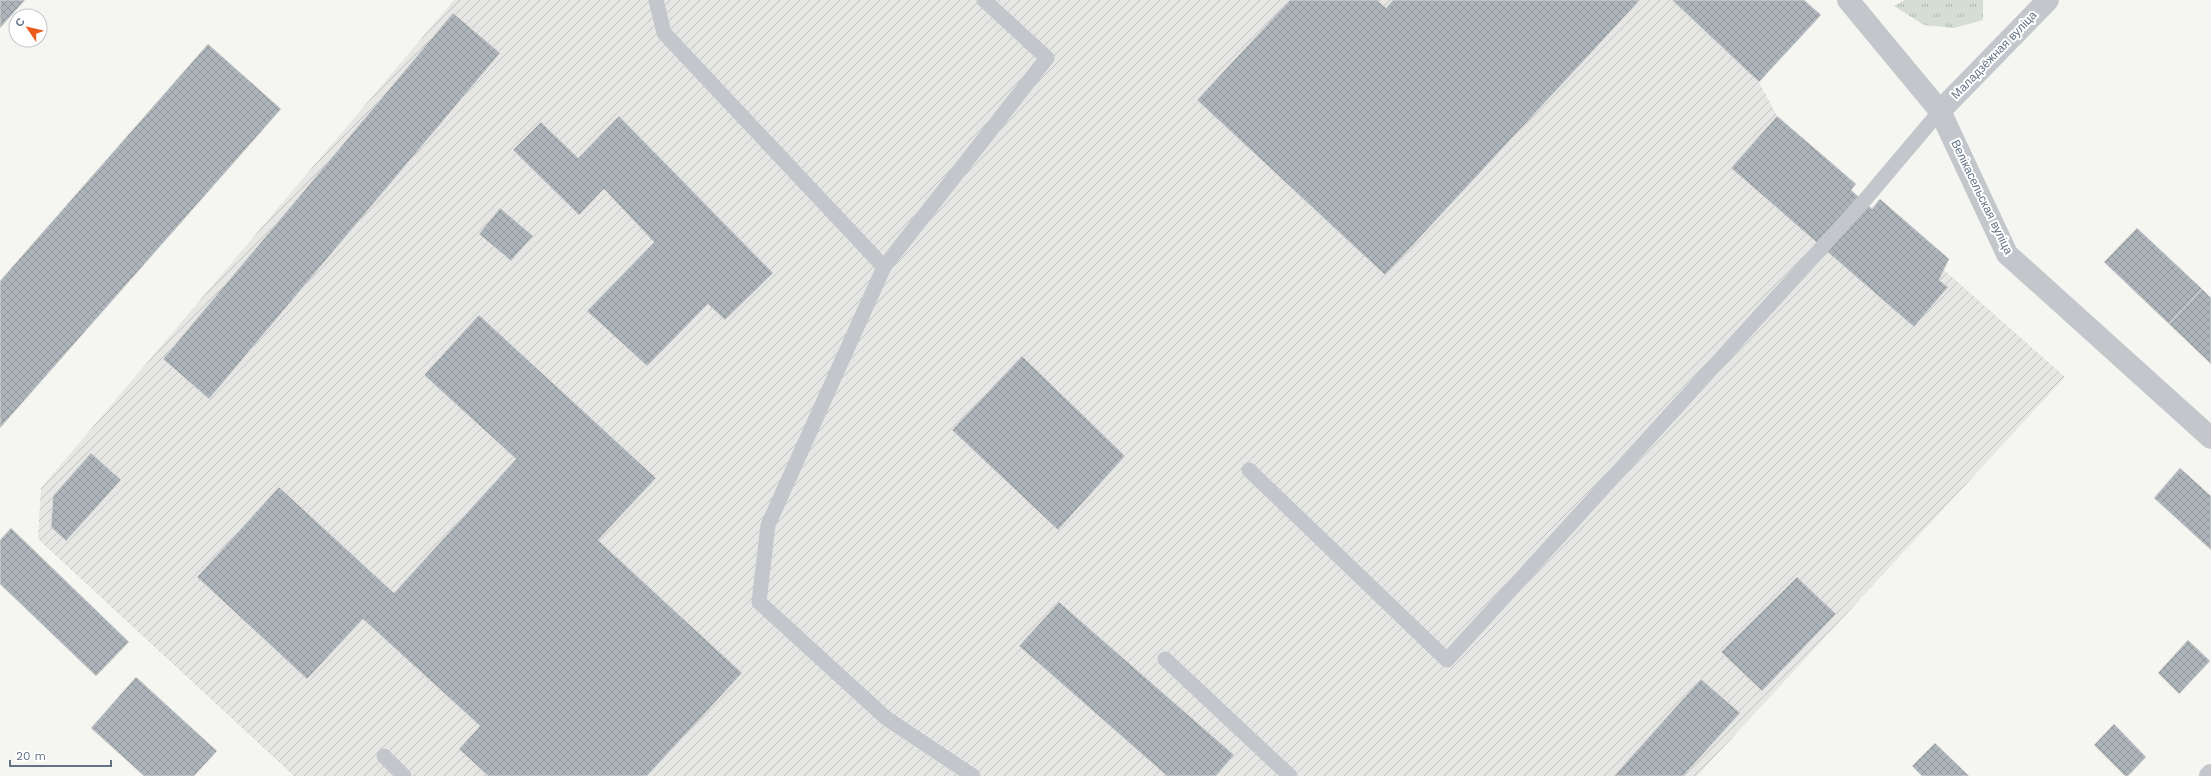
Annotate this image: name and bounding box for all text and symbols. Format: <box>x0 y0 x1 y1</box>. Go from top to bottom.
north arrow <box>8 8 48 48</box>
street label: Маладзёжная вуліца <box>1948 8 2040 102</box>
text: С <box>13 16 28 30</box>
street label: Велікасельская вуліца <box>1948 138 2016 257</box>
scale bar <box>10 742 111 768</box>
text: 20 m <box>16 749 46 763</box>

